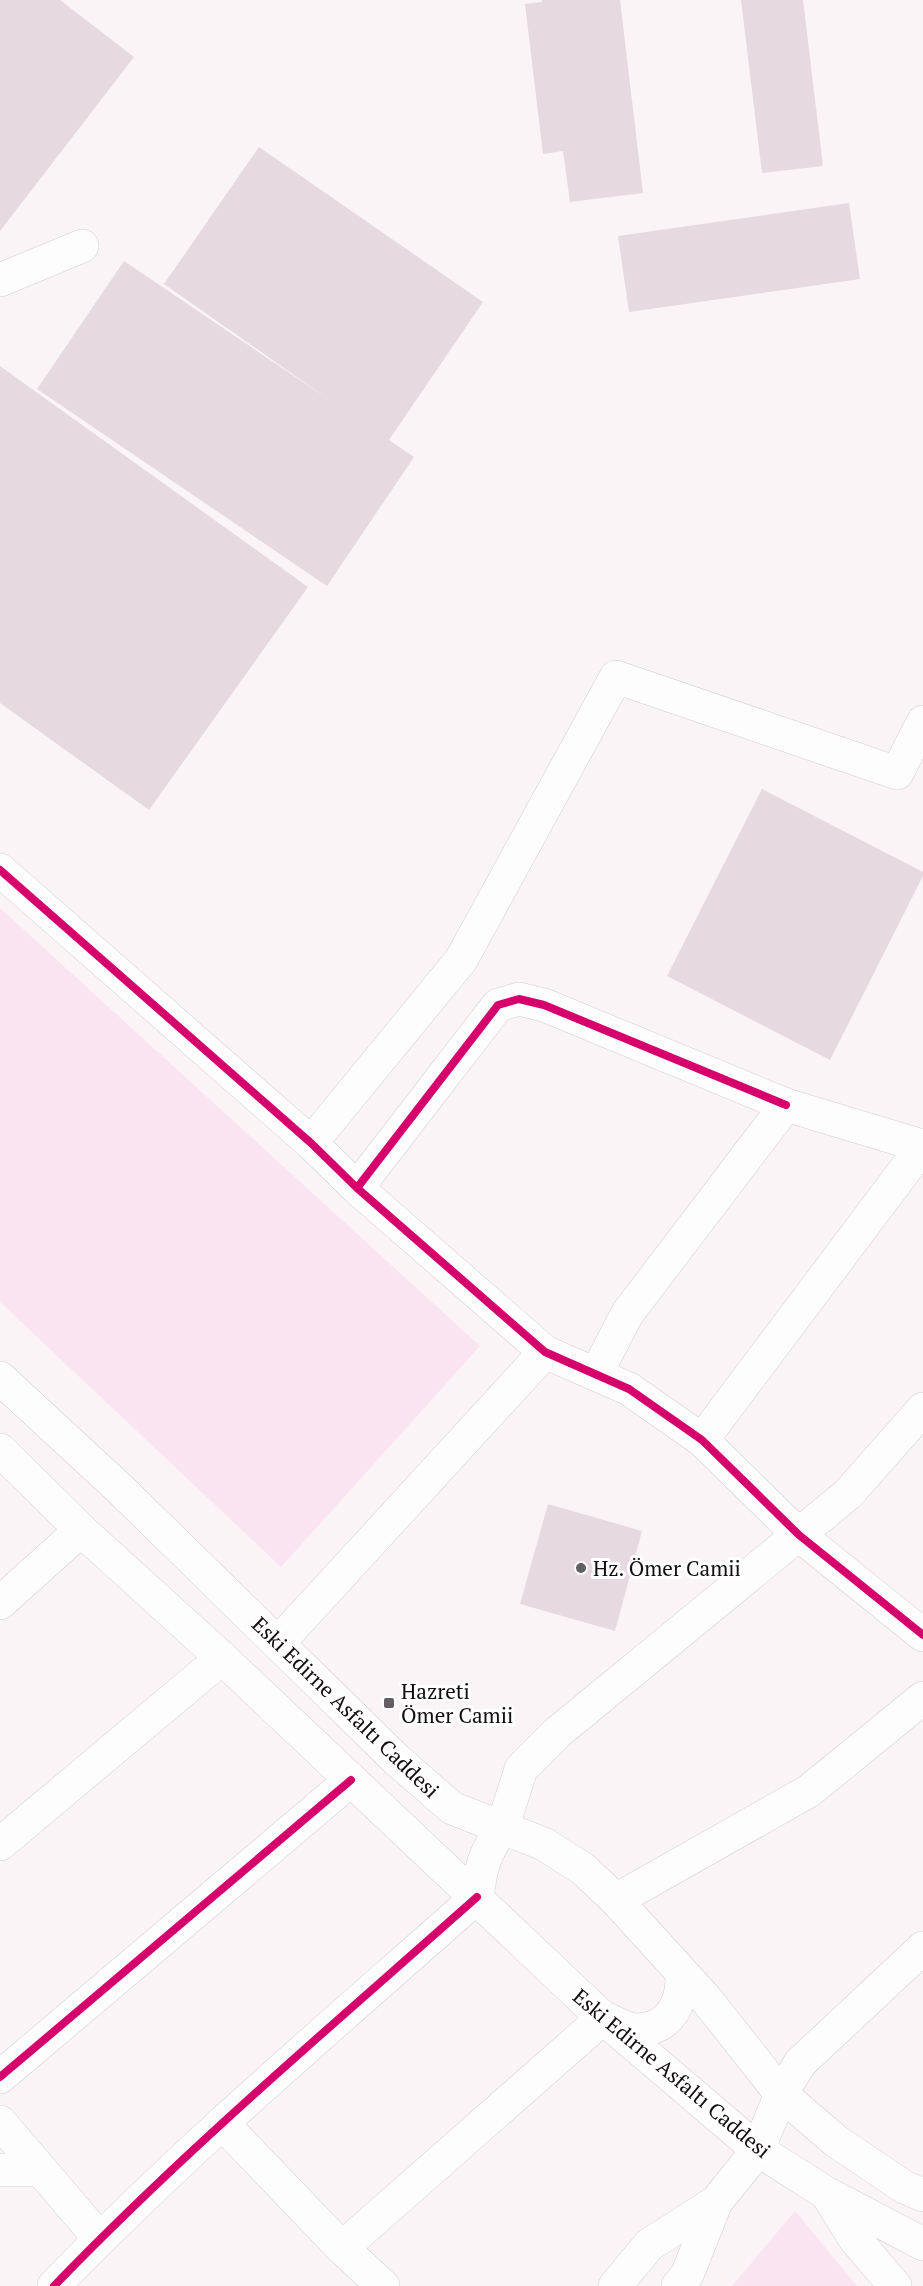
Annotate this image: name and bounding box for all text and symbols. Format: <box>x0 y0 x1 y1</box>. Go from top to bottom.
place label: Hz. Ömer Camii <box>593 1554 741 1582</box>
marker: Hz. Ömer Camii <box>574 1561 588 1575</box>
street label: Eski Edirne Asfaltı Caddesi <box>246 1610 446 1804</box>
place label: Hazreti Ömer Camii <box>401 1677 513 1729</box>
marker: Hazreti Ömer Camii <box>382 1696 396 1710</box>
street label: Eski Edirne Asfaltı Caddesi <box>567 1982 777 2164</box>

